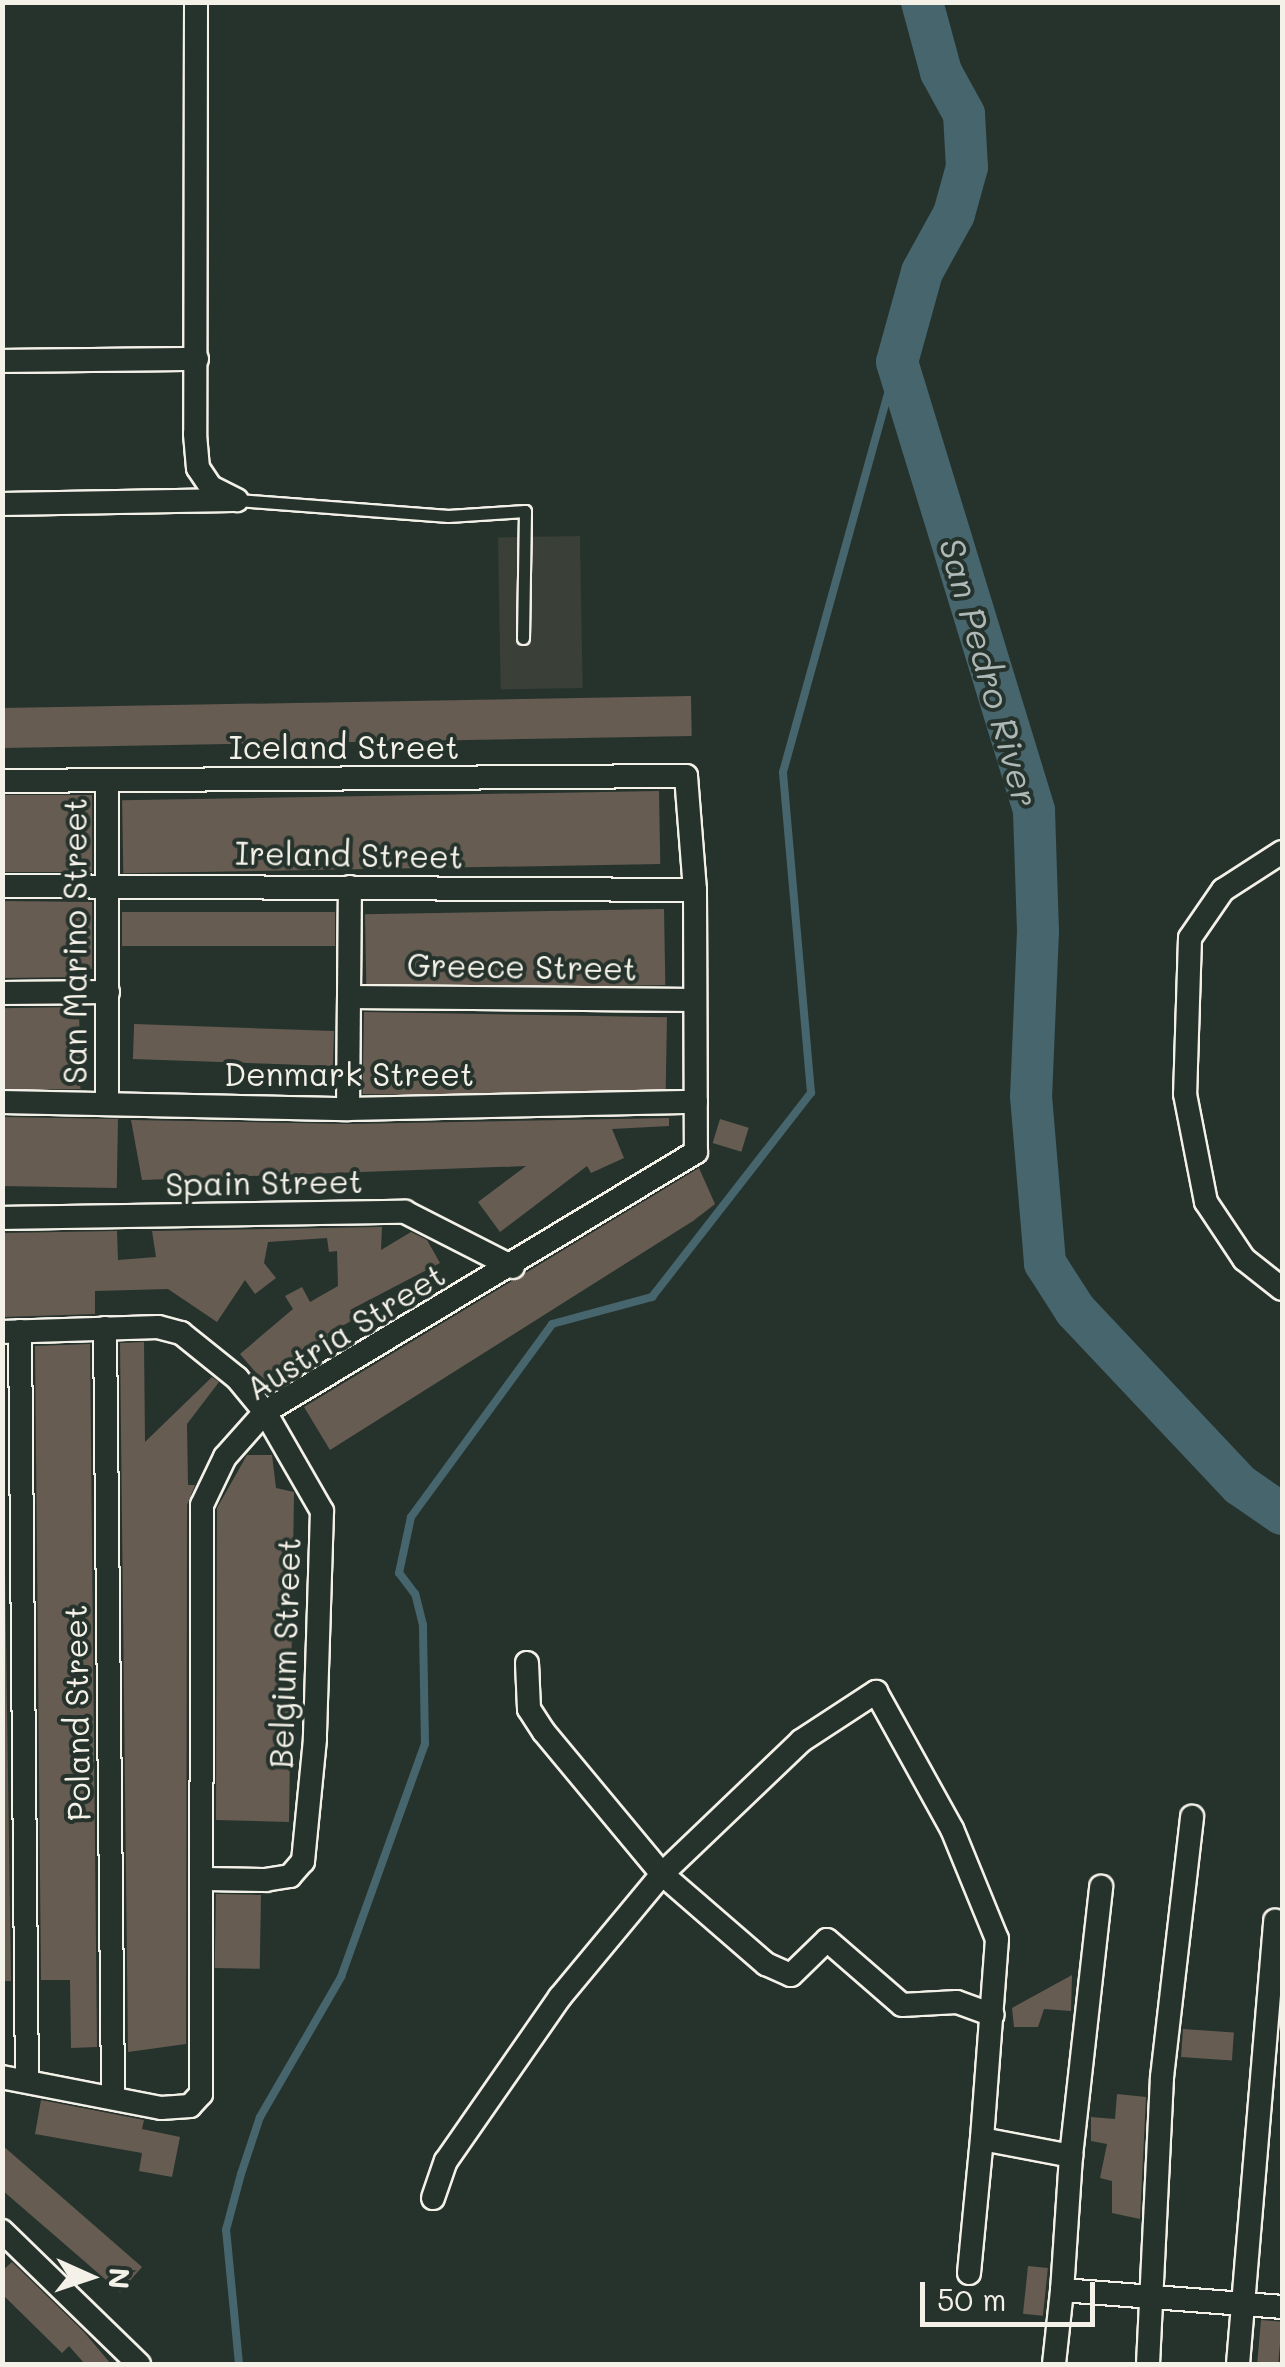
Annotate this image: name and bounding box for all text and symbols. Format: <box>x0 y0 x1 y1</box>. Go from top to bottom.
water label: San Pedro River <box>932 533 1048 811</box>
street label: Iceland Street <box>229 727 459 765</box>
street label: San Marino Street <box>55 798 93 1084</box>
street label: Ireland Street <box>235 833 463 875</box>
street label: Greece Street <box>407 945 637 987</box>
street label: Denmark Street <box>224 1054 474 1092</box>
street label: Spain Street <box>165 1161 363 1203</box>
street label: Austria Street <box>239 1255 451 1407</box>
street label: Belgium Street <box>261 1537 307 1769</box>
street label: Poland Street <box>55 1604 97 1822</box>
north arrow <box>40 2227 140 2327</box>
scale bar <box>925 2262 1100 2324</box>
text: N <box>101 2267 138 2290</box>
text: 50 m <box>937 2279 1007 2319</box>

